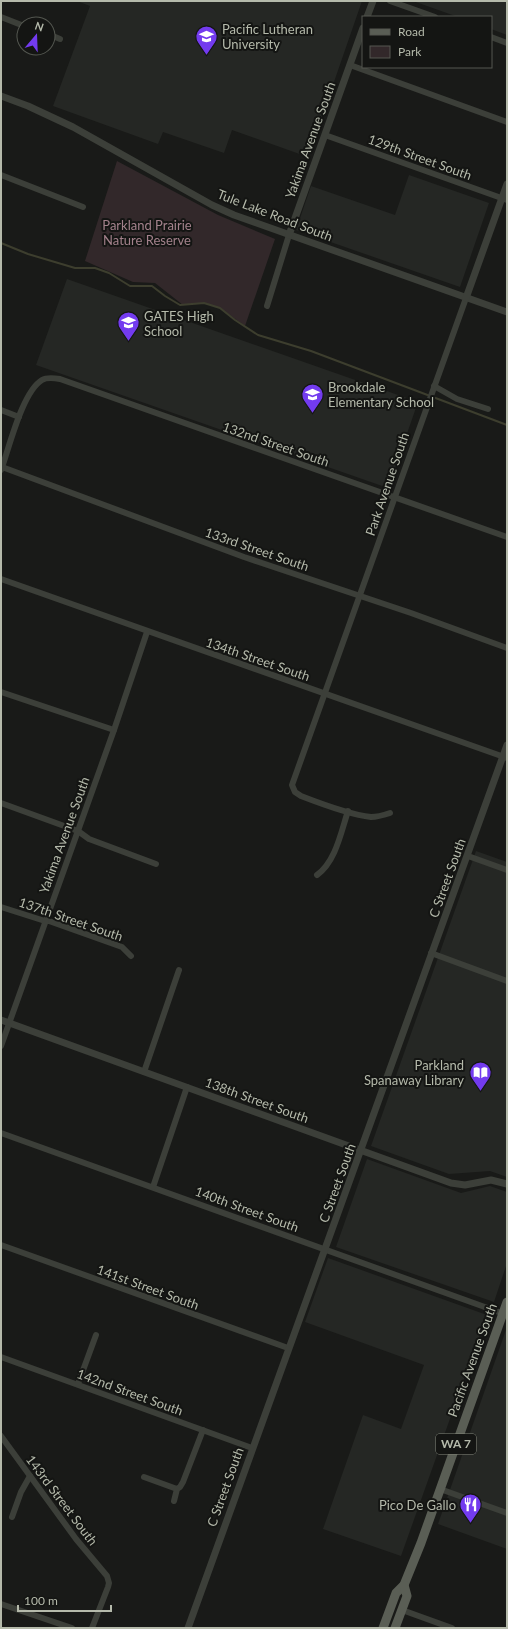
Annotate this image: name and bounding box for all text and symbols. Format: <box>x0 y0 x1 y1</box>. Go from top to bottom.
north arrow <box>16 16 56 56</box>
legend <box>362 16 492 68</box>
text: N <box>33 19 46 34</box>
place label: Pacific Lutheran University <box>222 21 313 52</box>
school or university icon: Pacific Lutheran University <box>194 23 220 56</box>
text: Road <box>398 24 425 39</box>
text: Park <box>398 44 422 59</box>
street label: Yakima Avenue South <box>281 80 339 200</box>
street label: 129th Street South <box>366 131 474 183</box>
street label: Tule Lake Road South <box>215 186 335 244</box>
park label: Parkland Prairie Nature Reserve <box>102 217 192 248</box>
place label: GATES High School <box>144 308 214 339</box>
school or university icon: GATES High School <box>116 310 142 343</box>
place label: Brookdale Elementary School <box>328 379 434 410</box>
school or university icon: Brookdale Elementary School <box>299 381 325 414</box>
street label: 132nd Street South <box>221 418 331 470</box>
street label: Park Avenue South <box>362 430 412 538</box>
street label: 133rd Street South <box>203 524 311 574</box>
street label: 134th Street South <box>204 634 312 684</box>
street label: Yakima Avenue South <box>35 775 93 895</box>
street label: C Street South <box>425 836 469 920</box>
street label: 137th Street South <box>17 894 125 944</box>
place label: Parkland Spanaway Library <box>364 1057 464 1088</box>
library icon: Parkland Spanaway Library <box>467 1059 493 1092</box>
street label: 138th Street South <box>203 1074 311 1126</box>
street label: C Street South <box>315 1141 359 1225</box>
street label: 140th Street South <box>193 1183 301 1235</box>
street label: 141st Street South <box>95 1261 201 1313</box>
street label: Pacific Avenue South <box>444 1301 500 1419</box>
street label: 142nd Street South <box>75 1365 185 1419</box>
road number: WA 7 <box>436 1434 476 1454</box>
street label: C Street South <box>203 1445 247 1529</box>
street label: 143rd Street South <box>23 1452 101 1548</box>
restaurant icon: Pico De Gallo <box>458 1492 484 1525</box>
place label: Pico De Gallo <box>379 1497 456 1513</box>
scale bar <box>18 1587 111 1613</box>
text: 100 m <box>24 1593 58 1608</box>

